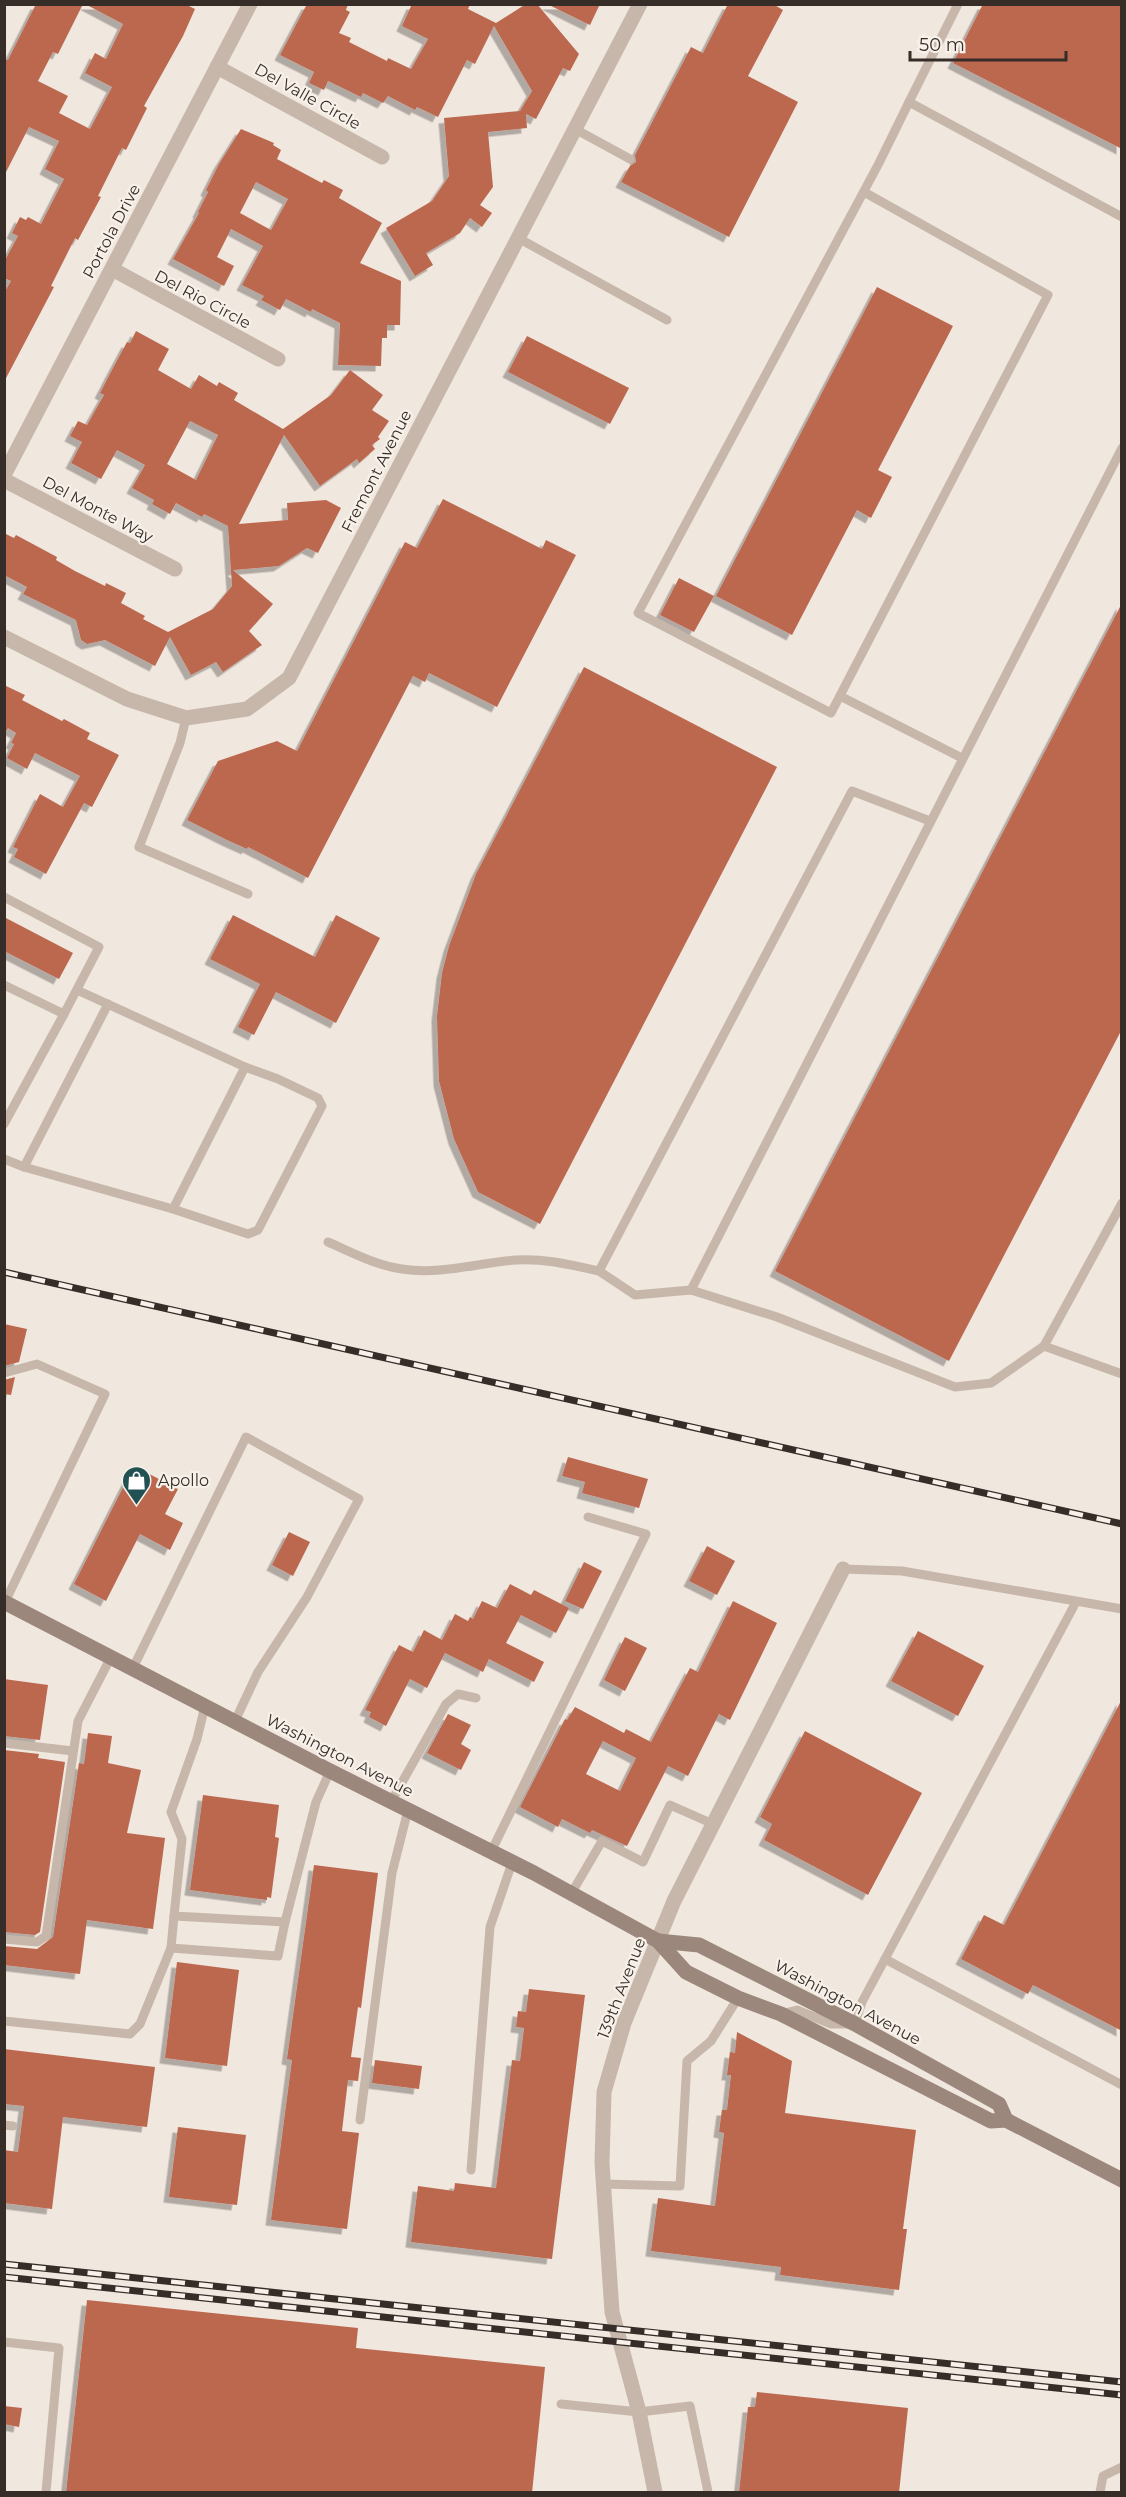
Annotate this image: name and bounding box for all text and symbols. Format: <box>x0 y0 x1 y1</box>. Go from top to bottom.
scale bar <box>910 24 1066 62</box>
text: 50 m <box>919 34 965 56</box>
street label: Del Valle Circle <box>251 59 364 133</box>
street label: Portola Drive <box>79 181 144 282</box>
street label: Del Rio Circle <box>151 266 254 333</box>
street label: Fremont Avenue <box>337 407 415 536</box>
street label: Del Monte Way <box>39 472 156 547</box>
shop icon: Apollo <box>121 1464 153 1506</box>
place label: Apollo <box>158 1471 209 1490</box>
street label: Washington Avenue <box>263 1710 417 1801</box>
street label: 139th Avenue <box>593 1935 649 2041</box>
street label: Washington Avenue <box>771 1956 924 2049</box>

